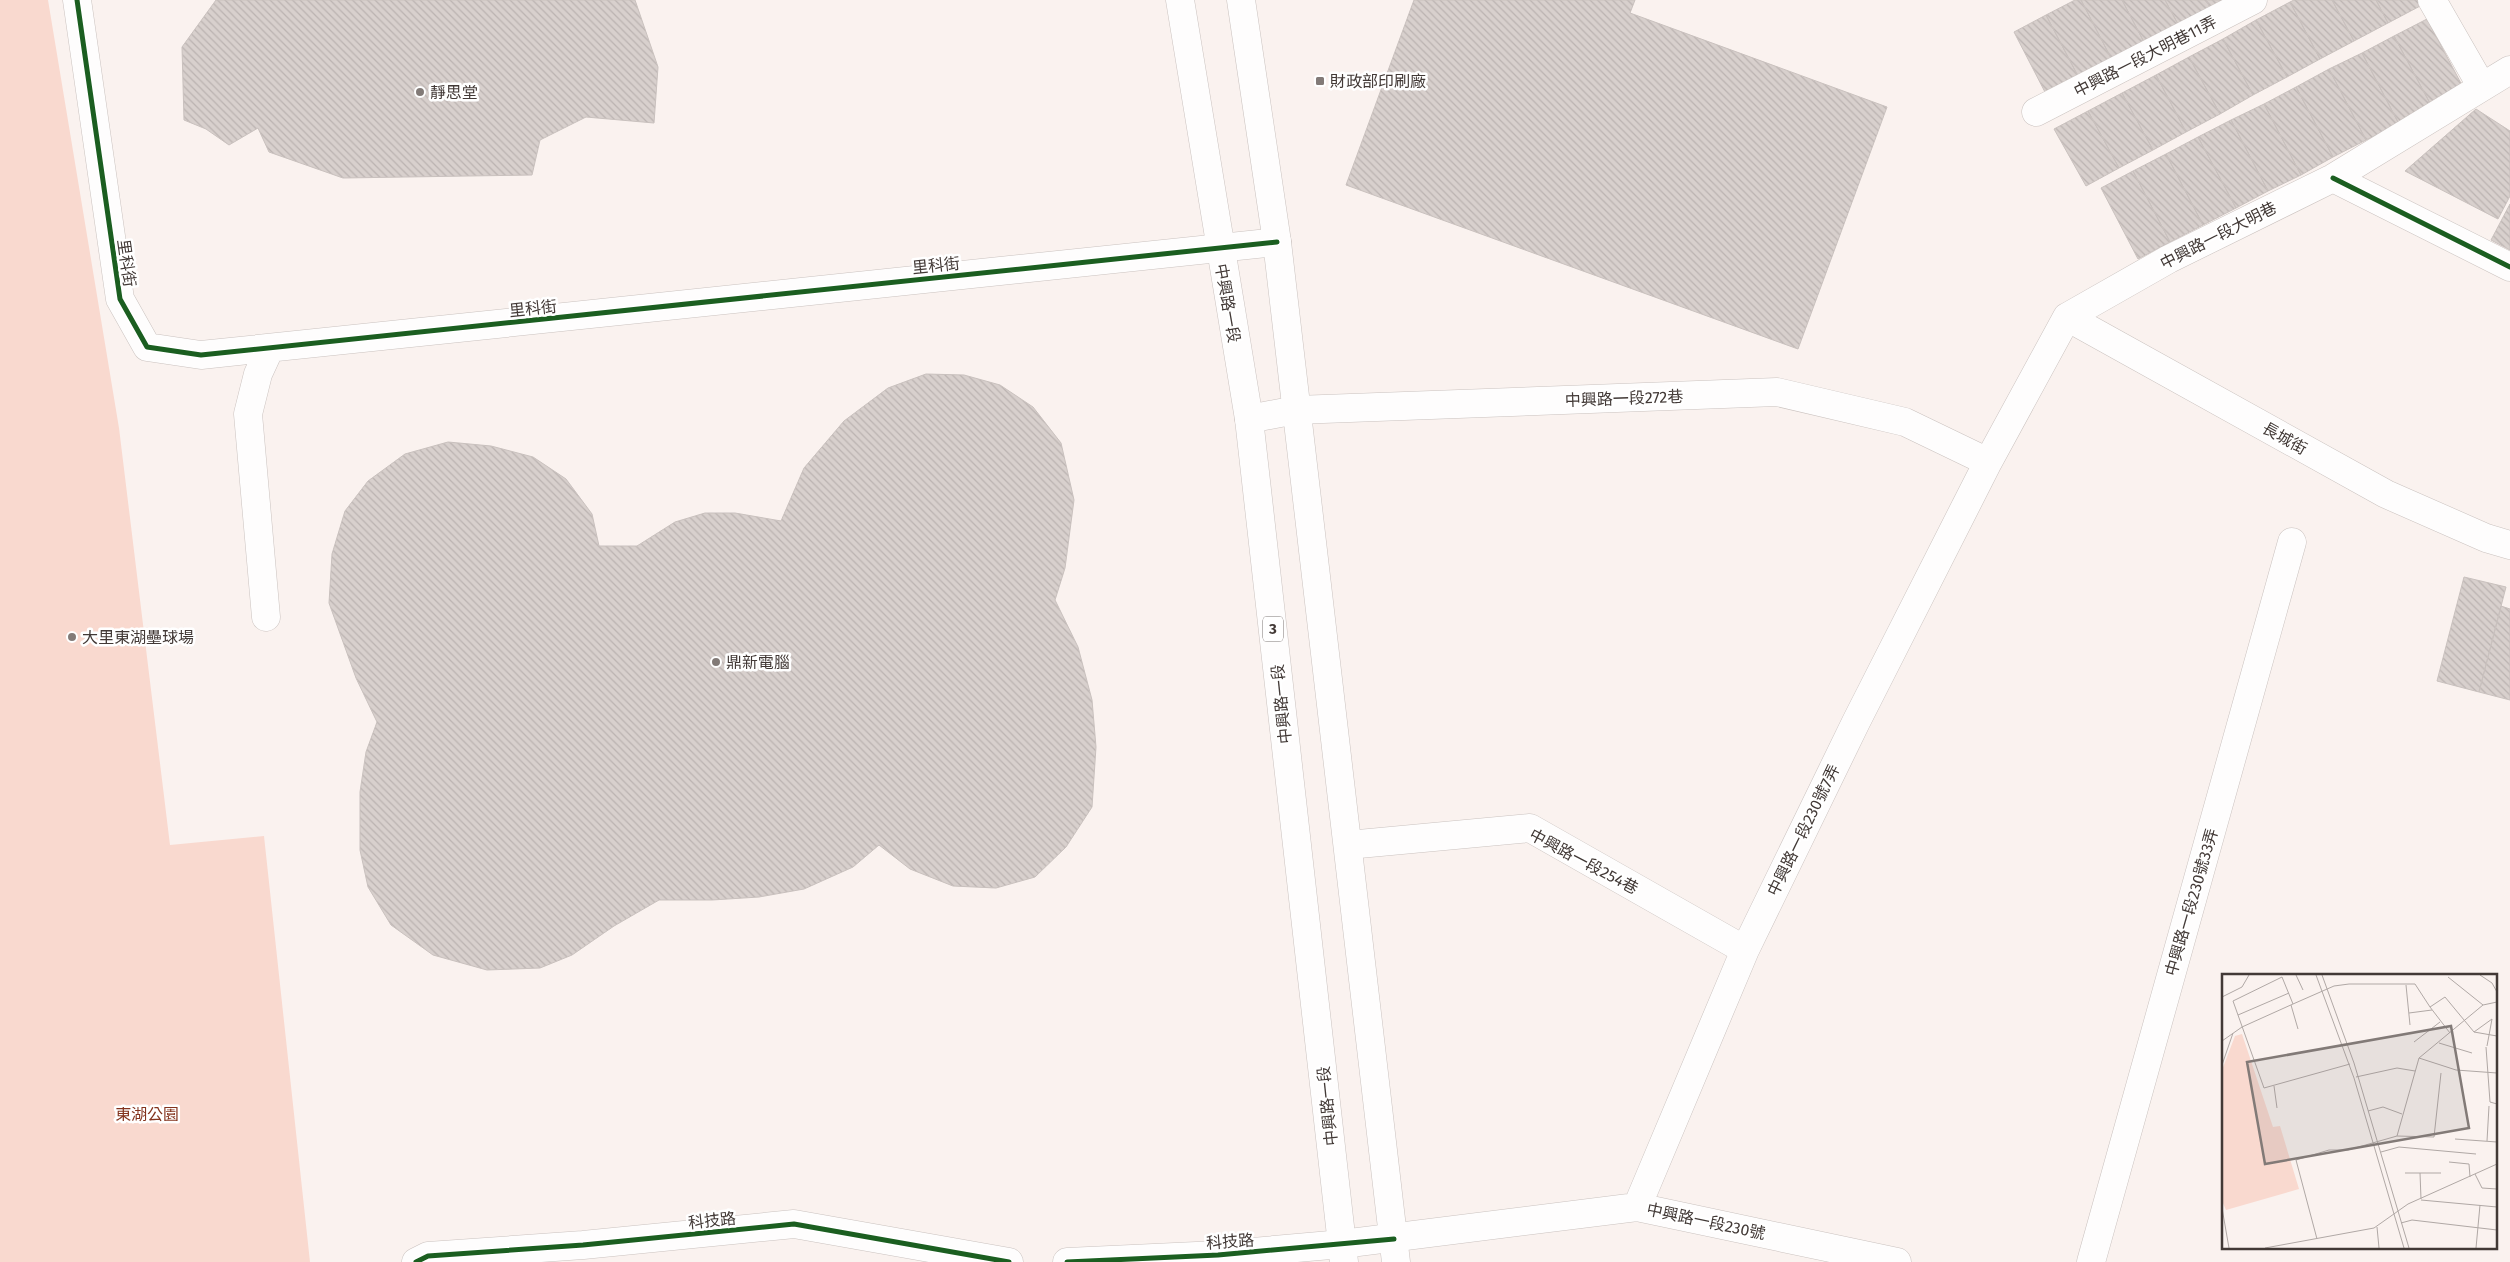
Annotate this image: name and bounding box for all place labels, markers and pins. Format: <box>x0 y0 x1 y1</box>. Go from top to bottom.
place label: 財政部印刷廠 <box>1330 72 1426 91</box>
marker: 財政部印刷廠 <box>1314 75 1326 87</box>
place label: 靜思堂 <box>430 83 478 102</box>
marker: 靜思堂 <box>414 86 426 98</box>
place label: 大里東湖壘球場 <box>82 628 194 647</box>
marker: 大里東湖壘球場 <box>66 631 78 643</box>
place label: 鼎新電腦 <box>726 653 790 672</box>
marker: 鼎新電腦 <box>710 656 722 668</box>

